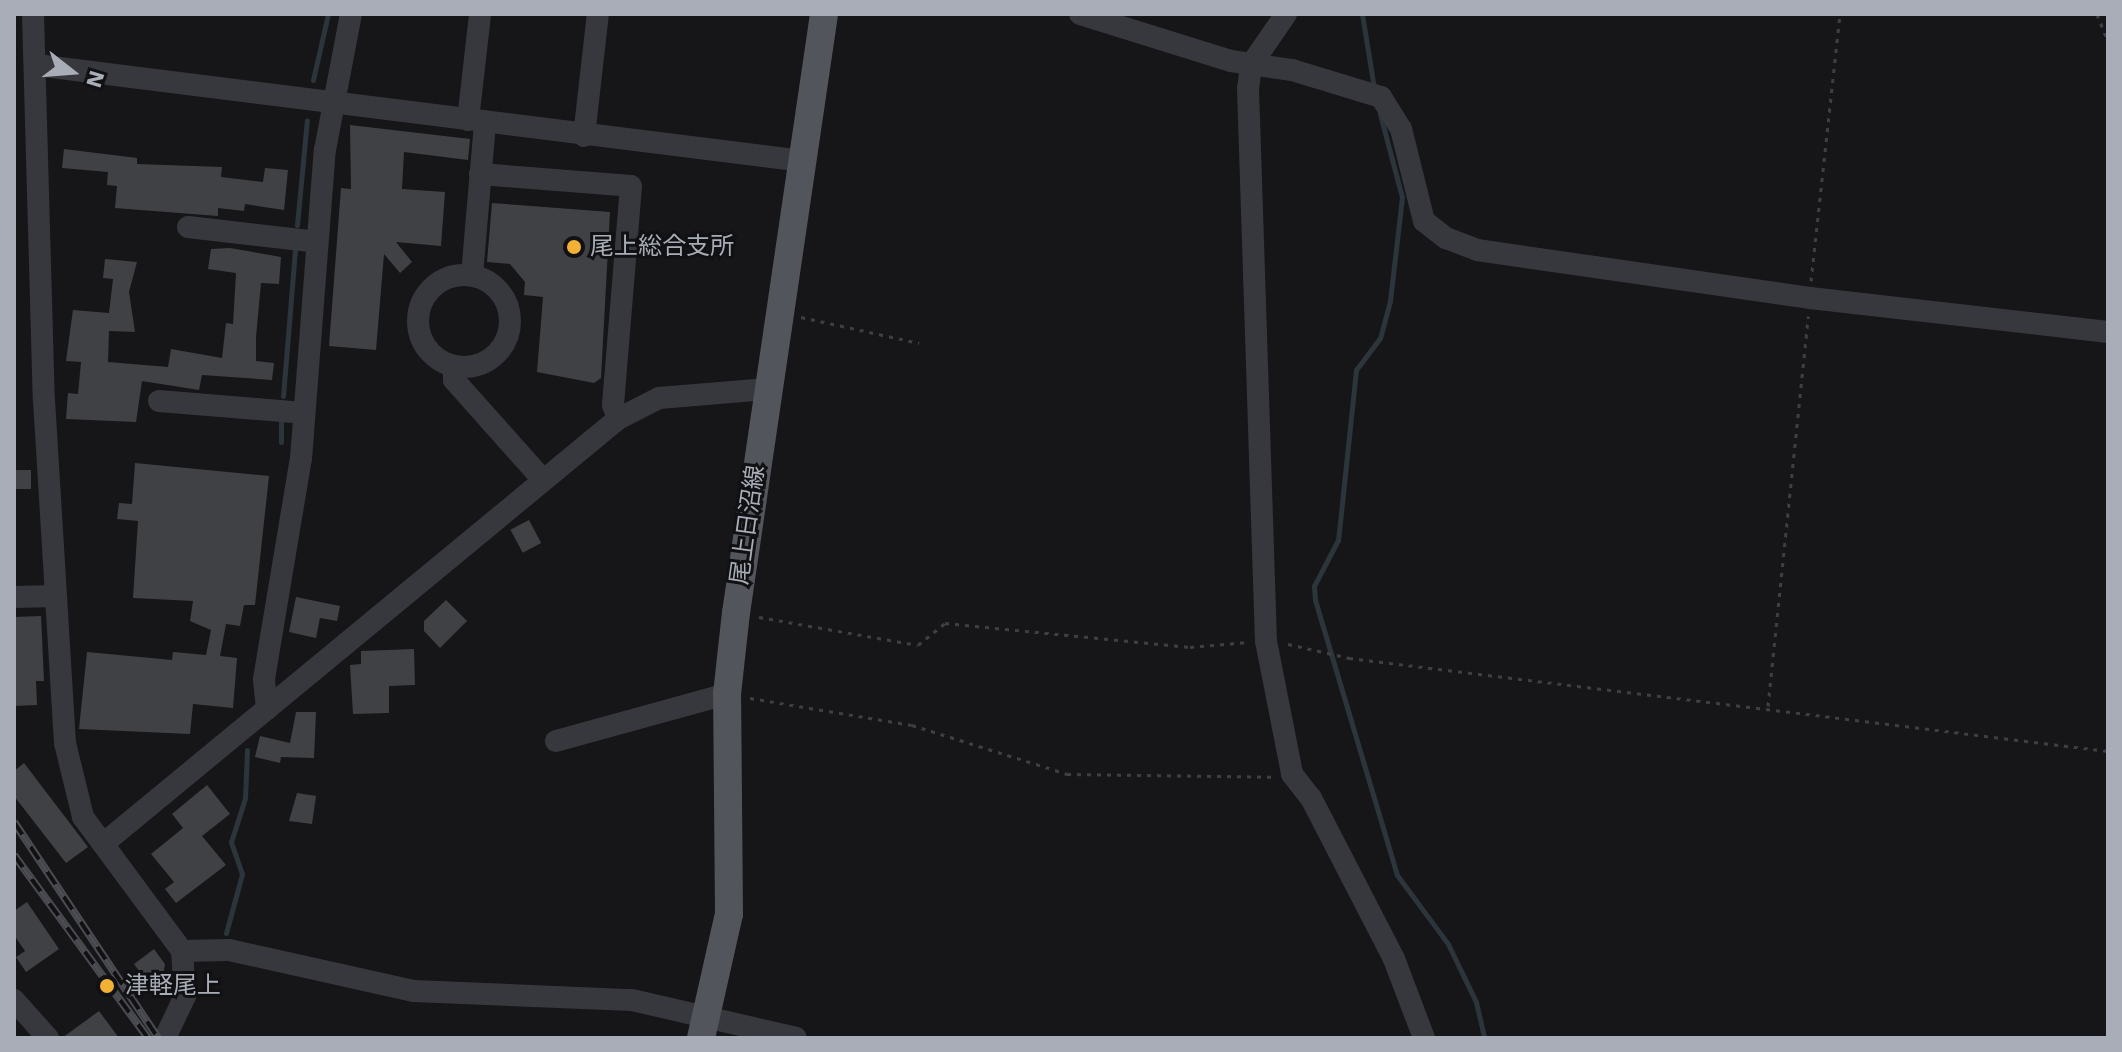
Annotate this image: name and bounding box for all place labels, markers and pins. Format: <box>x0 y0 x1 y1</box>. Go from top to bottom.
place label: 尾上総合支所 <box>590 233 734 261</box>
marker: 尾上総合支所 <box>565 238 583 256</box>
place label: 津軽尾上 <box>125 972 221 1000</box>
marker: 津軽尾上 <box>96 975 118 997</box>

